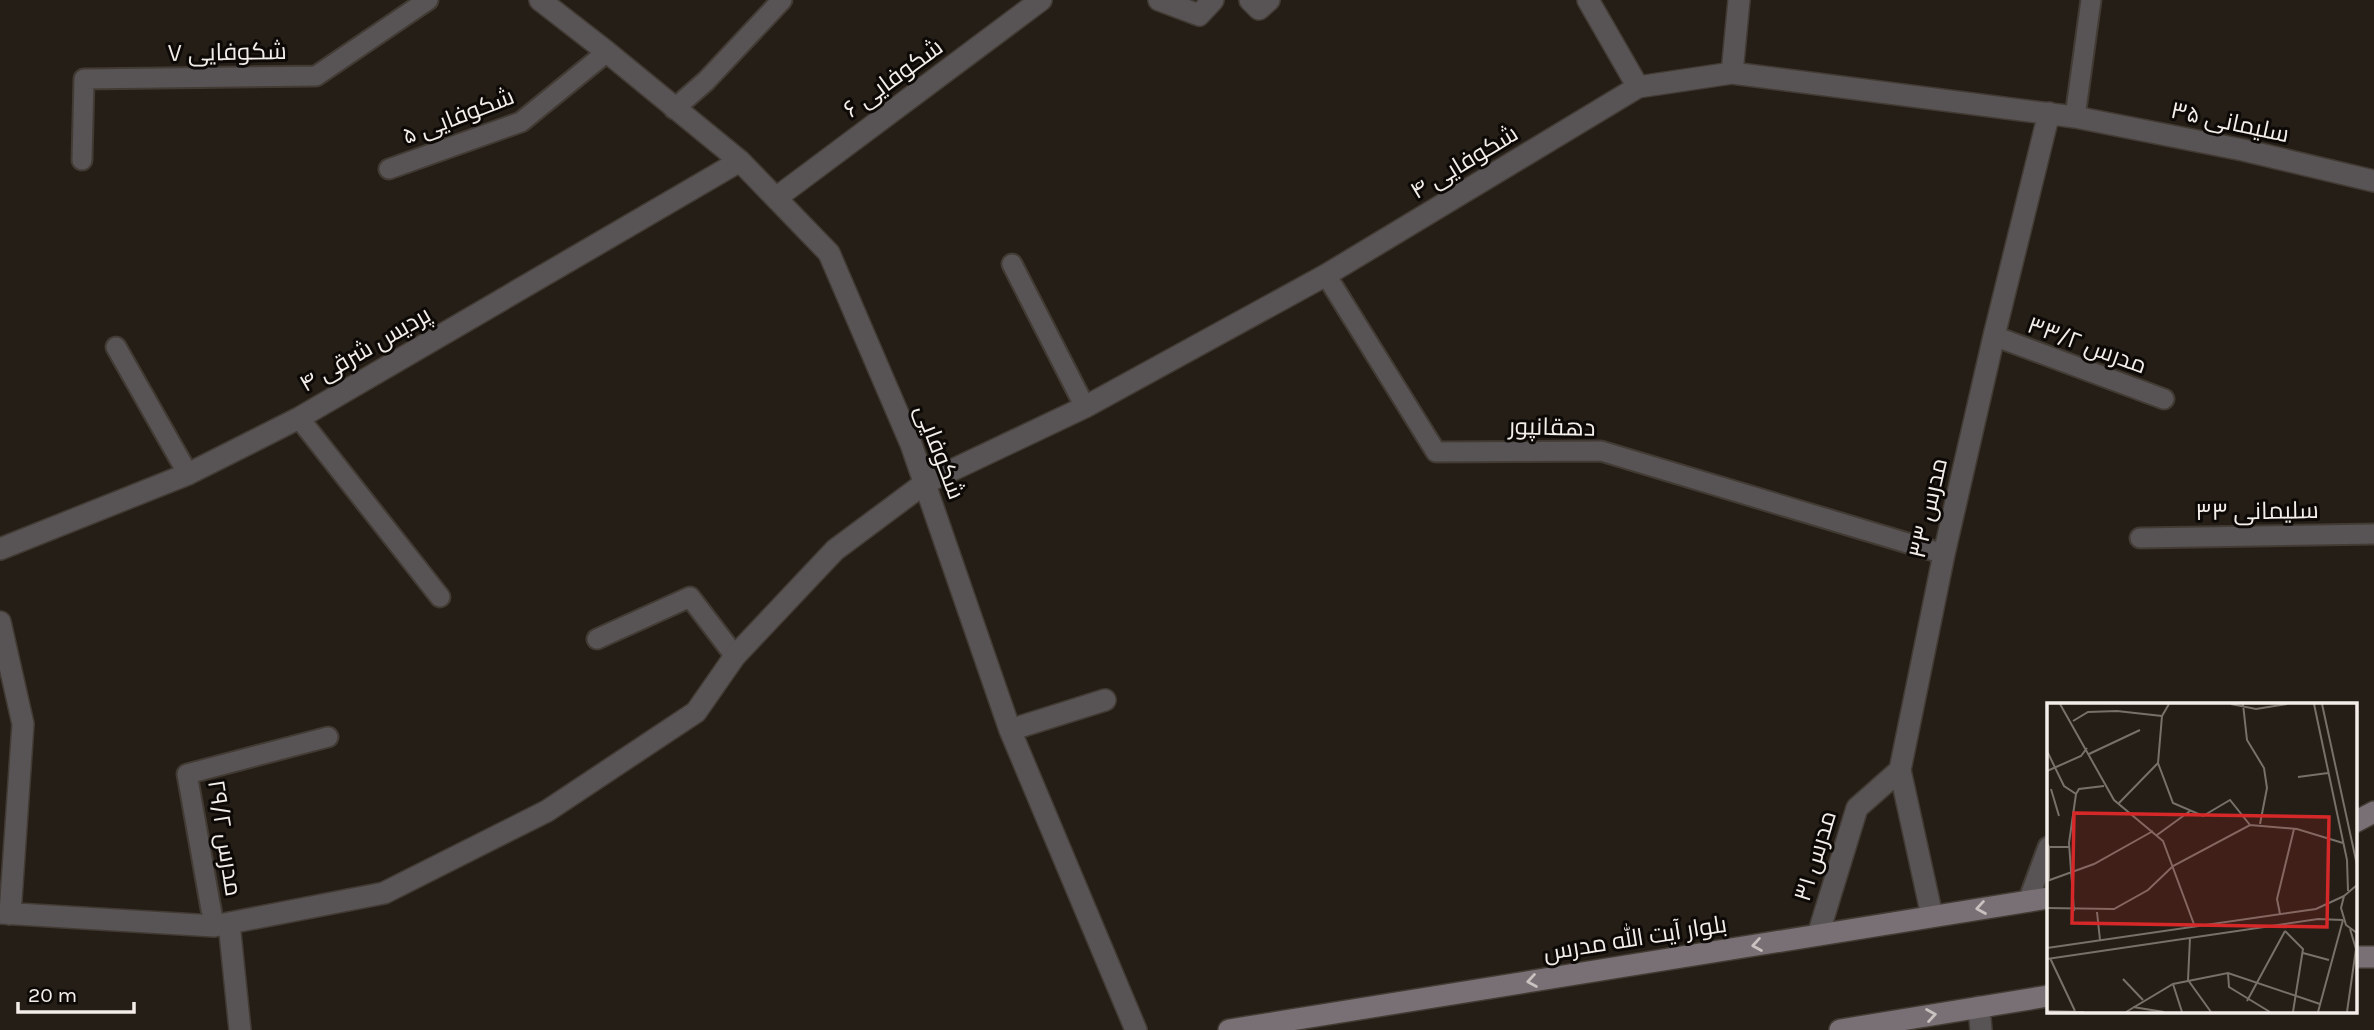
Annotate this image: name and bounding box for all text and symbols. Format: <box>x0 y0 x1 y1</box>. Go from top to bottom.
street label: شکوفایی ۶ <box>838 33 948 123</box>
street label: شکوفایی ۷ <box>167 37 287 67</box>
street label: شکوفایی ۵ <box>398 82 518 150</box>
street label: سلیمانی ۳۵ <box>2168 96 2292 148</box>
street label: شکوفایی ۴ <box>1405 119 1523 205</box>
street label: پردیس شرقی ۴ <box>295 300 437 399</box>
street label: مدرس ۳۳/۲ <box>2024 311 2150 379</box>
street label: شکوفایی <box>909 401 971 503</box>
street label: دهقانپور <box>1506 412 1596 443</box>
street label: مدرس ۳۳ <box>1903 455 1953 561</box>
street label: سلیمانی ۳۳ <box>2195 496 2319 526</box>
inset map <box>2047 703 2356 1012</box>
street label: مدرس ۲۹/۲ <box>202 778 248 898</box>
street label: مدرس ۳۱ <box>1788 807 1842 905</box>
one-way arrow <box>1975 900 1987 915</box>
street label: بلوار آیت الله مدرس <box>1541 908 1729 966</box>
one-way arrow <box>1751 937 1762 952</box>
scale bar <box>18 970 133 1014</box>
one-way arrow <box>1526 973 1538 988</box>
text: 20 m <box>28 983 77 1007</box>
one-way arrow <box>1926 1008 1937 1023</box>

